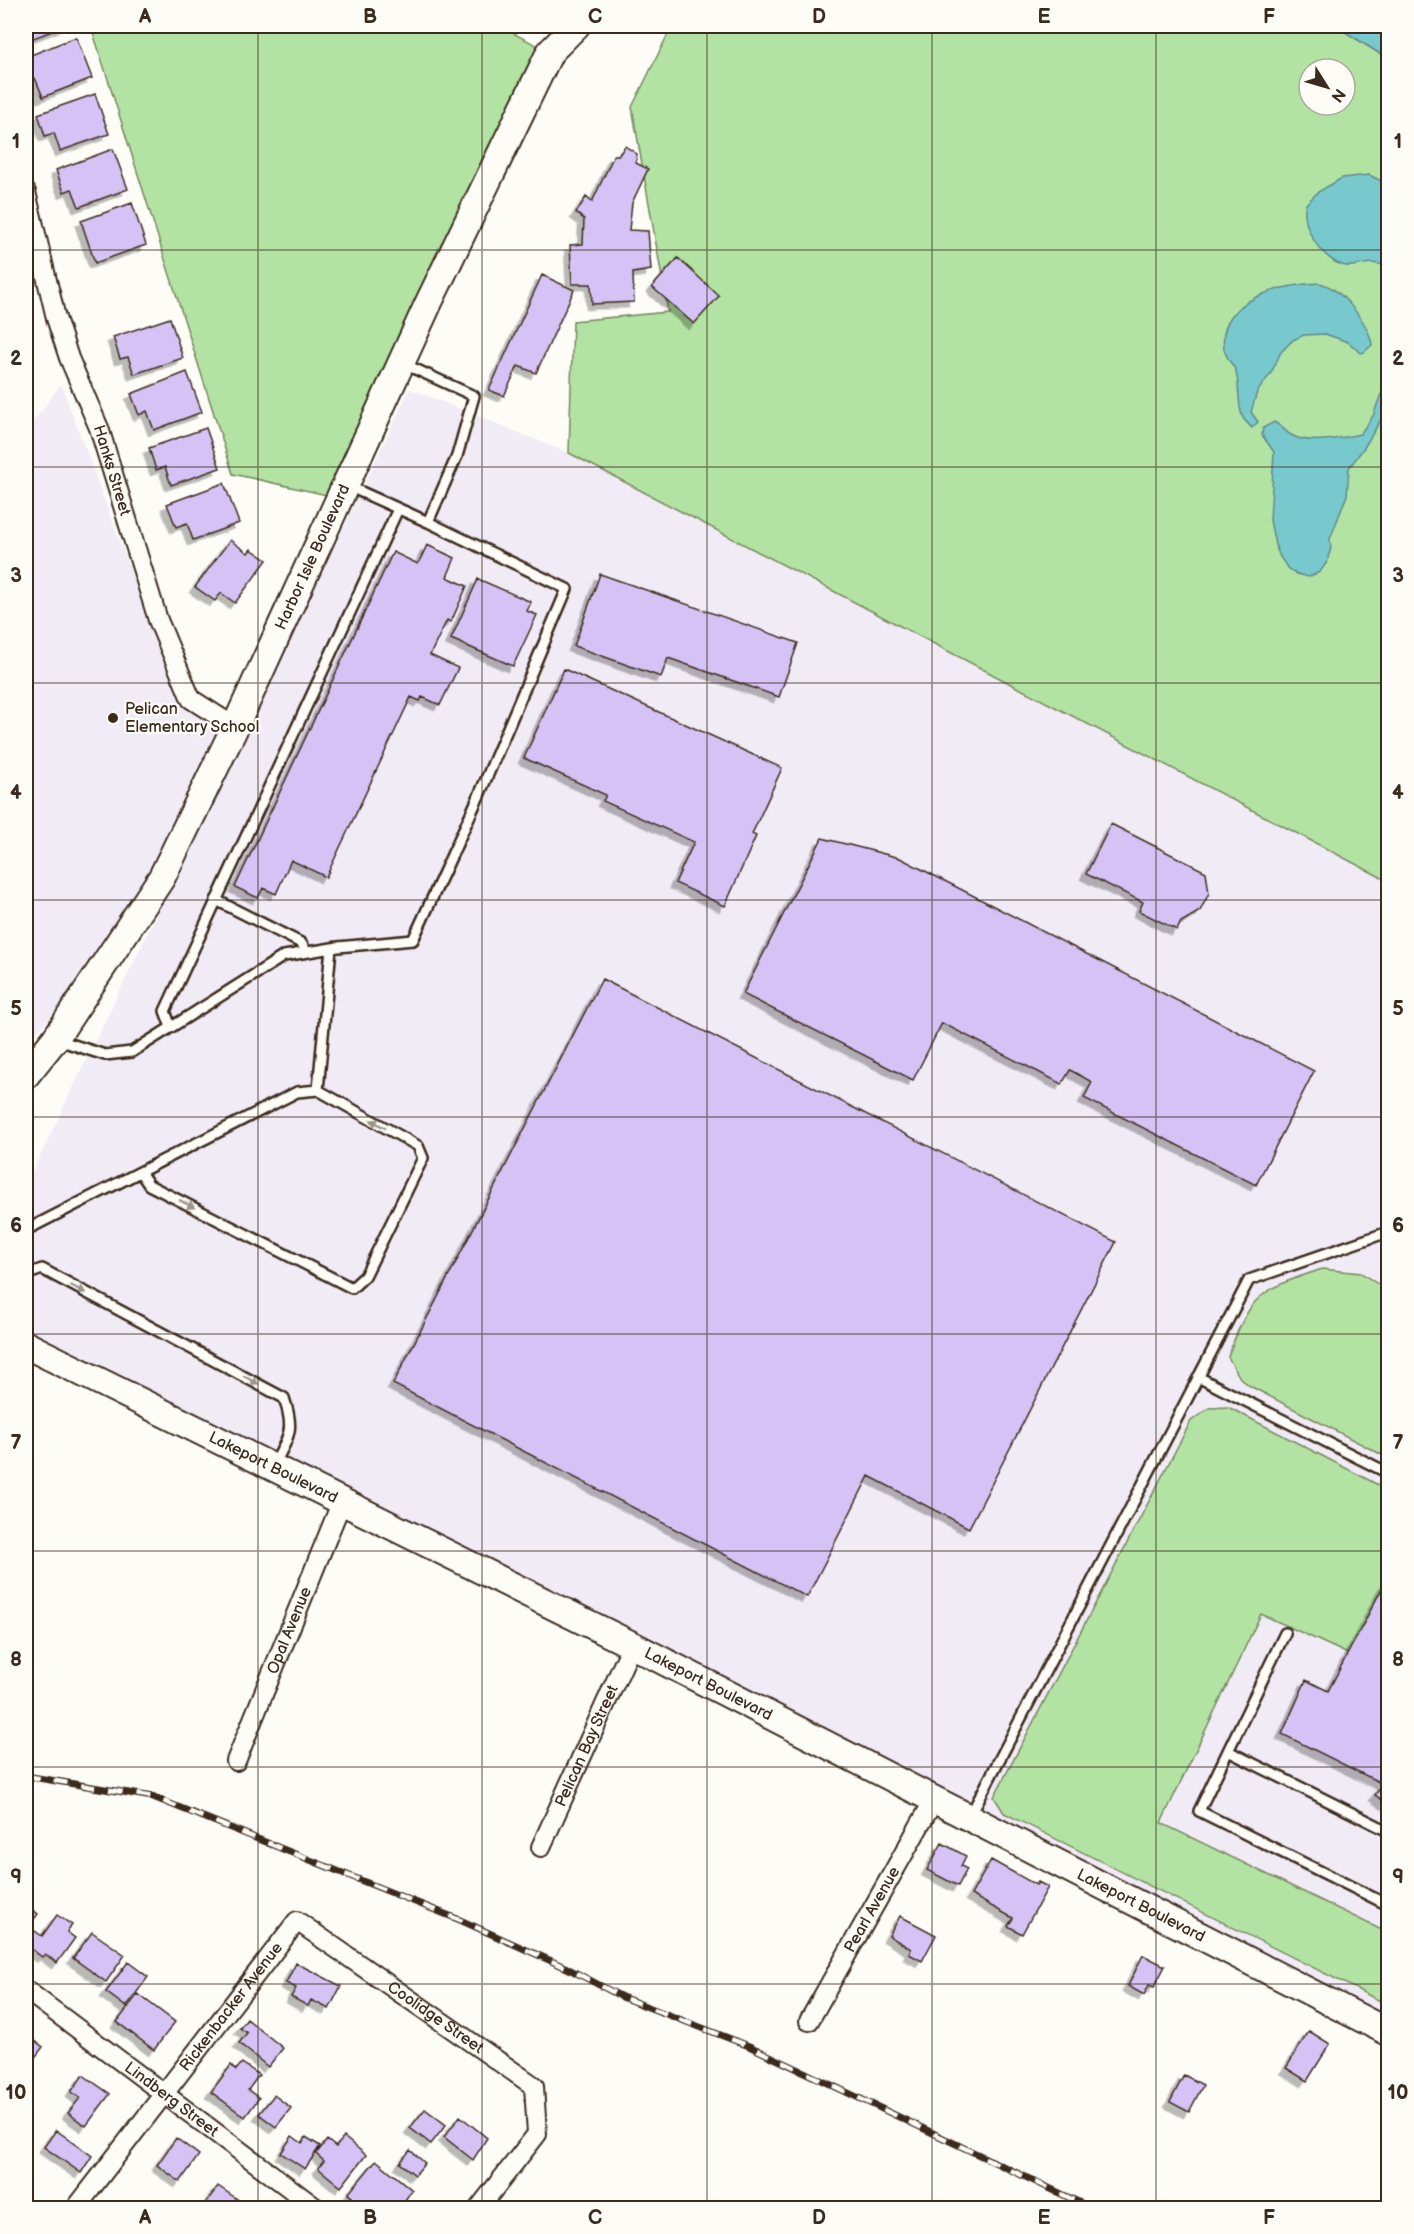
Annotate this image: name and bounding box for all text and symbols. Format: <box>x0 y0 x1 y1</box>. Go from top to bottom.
text: A <box>138 5 152 29</box>
text: B <box>363 5 377 29</box>
text: C <box>588 5 602 29</box>
text: D <box>812 5 826 29</box>
text: E <box>1038 5 1051 29</box>
text: F <box>1263 5 1275 29</box>
north arrow <box>1297 57 1357 117</box>
text: N <box>1327 85 1349 106</box>
text: 1 <box>12 130 20 154</box>
text: 1 <box>1394 130 1402 154</box>
text: 2 <box>10 347 22 371</box>
text: 2 <box>1392 347 1404 371</box>
street label: Hanks Street <box>89 423 135 518</box>
street label: Harbor Isle Boulevard <box>271 481 354 633</box>
text: 3 <box>10 564 22 588</box>
text: 3 <box>1392 564 1404 588</box>
place label: Pelican Elementary School <box>125 700 259 737</box>
marker: Pelican Elementary School <box>106 711 120 725</box>
text: 4 <box>10 781 22 805</box>
text: 4 <box>1392 781 1404 805</box>
text: 5 <box>10 997 22 1021</box>
text: 5 <box>1392 997 1404 1021</box>
one-way arrow <box>370 1119 387 1129</box>
one-way arrow <box>179 1199 196 1209</box>
text: 6 <box>10 1214 22 1238</box>
text: 6 <box>1392 1214 1404 1238</box>
one-way arrow <box>70 1284 87 1293</box>
one-way arrow <box>242 1375 259 1385</box>
street label: Lakeport Boulevard <box>206 1428 341 1507</box>
text: 7 <box>10 1431 22 1455</box>
text: 7 <box>1392 1431 1404 1455</box>
street label: Opal Avenue <box>263 1584 316 1677</box>
street label: Lakeport Boulevard <box>641 1643 776 1725</box>
text: 8 <box>10 1648 22 1672</box>
text: 8 <box>1392 1648 1404 1672</box>
street label: Pelican Bay Street <box>551 1682 622 1810</box>
street label: Pearl Avenue <box>840 1863 904 1956</box>
text: 9 <box>10 1865 22 1889</box>
street label: Lakeport Boulevard <box>1074 1865 1208 1946</box>
text: 9 <box>1392 1865 1404 1889</box>
street label: Rickenbacker Avenue <box>175 1938 287 2075</box>
street label: Coolidge Street <box>384 1977 487 2058</box>
street label: Lindberg Street <box>121 2058 222 2141</box>
text: 10 <box>6 2081 26 2105</box>
text: 10 <box>1388 2081 1408 2105</box>
text: A <box>138 2206 152 2230</box>
text: B <box>363 2206 377 2230</box>
text: C <box>588 2206 602 2230</box>
text: D <box>812 2206 826 2230</box>
text: E <box>1038 2206 1051 2230</box>
text: F <box>1263 2206 1275 2230</box>

